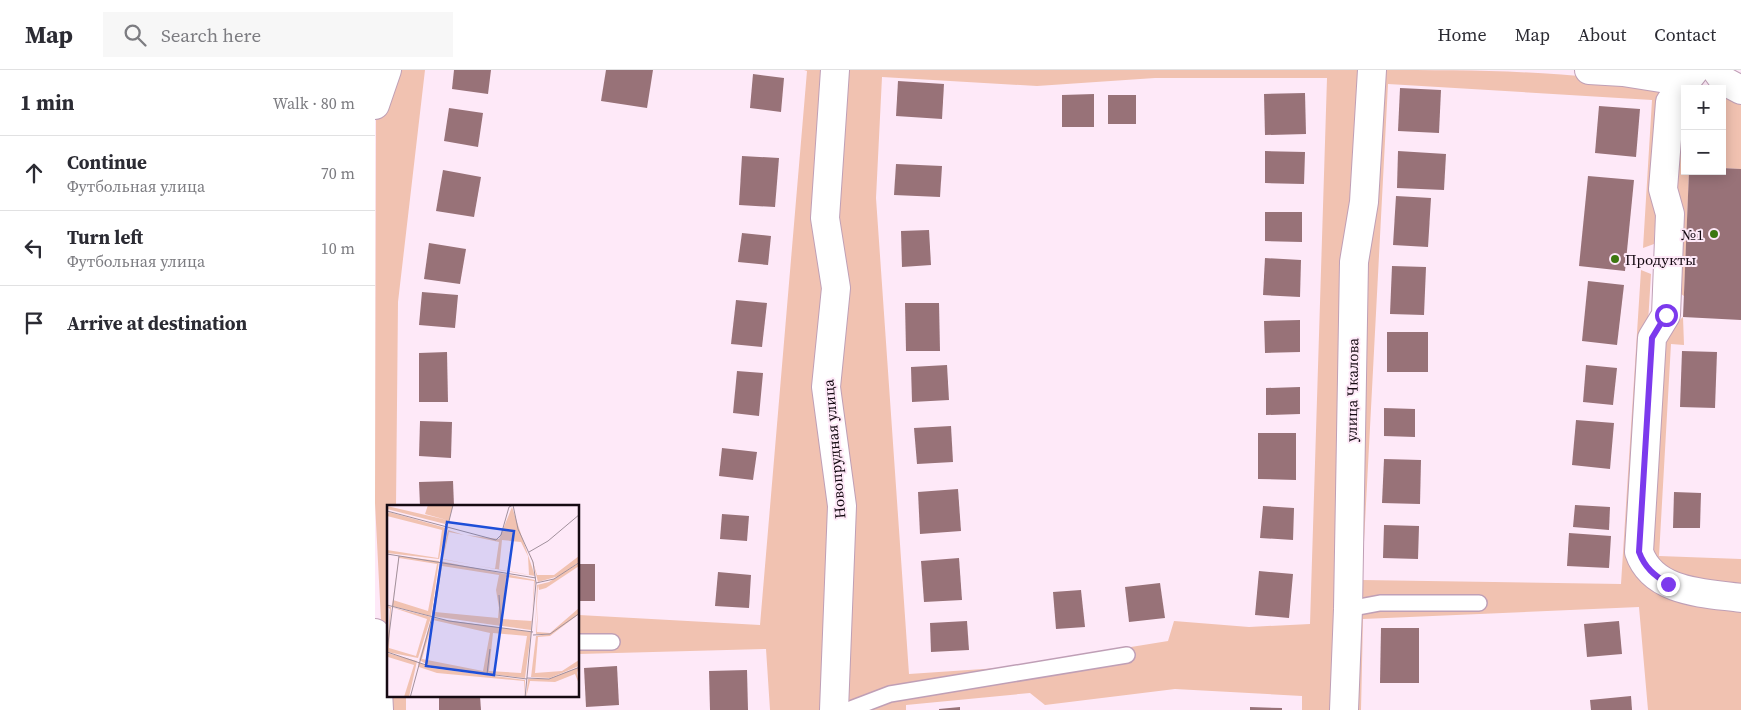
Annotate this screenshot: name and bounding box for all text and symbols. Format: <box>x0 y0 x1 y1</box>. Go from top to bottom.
search box <box>103 12 453 57</box>
text: Map <box>25 18 73 51</box>
icon: search <box>121 21 149 49</box>
text: Search here <box>161 22 261 48</box>
text: Home <box>1438 22 1487 47</box>
text: Map <box>1515 22 1550 47</box>
text: About <box>1578 22 1626 47</box>
text: Contact <box>1654 22 1716 47</box>
map controls <box>1681 85 1726 175</box>
button: + <box>1681 85 1726 130</box>
text: 1 min <box>20 88 75 117</box>
text: Walk · 80 m <box>273 92 355 114</box>
button: − <box>1681 130 1726 175</box>
text: Continue <box>67 149 147 175</box>
icon: ahead <box>20 159 48 187</box>
text: 70 m <box>321 162 355 184</box>
text: Футбольная улица <box>67 175 205 197</box>
text: Turn left <box>67 224 143 250</box>
place label: №1 <box>1680 224 1704 245</box>
marker: №1 <box>1708 228 1720 240</box>
icon: left <box>20 234 48 262</box>
text: 10 m <box>321 237 355 259</box>
place label: Продукты <box>1625 249 1696 270</box>
text: Футбольная улица <box>67 250 205 272</box>
marker: Продукты <box>1609 253 1621 265</box>
route start <box>1655 304 1678 327</box>
icon: arrive <box>20 309 48 337</box>
text: Arrive at destination <box>67 310 247 336</box>
street label: улица Чкалова <box>1341 337 1363 442</box>
street label: Новопрудная улица <box>817 378 851 520</box>
inset map <box>387 505 580 698</box>
route end <box>1657 573 1680 596</box>

